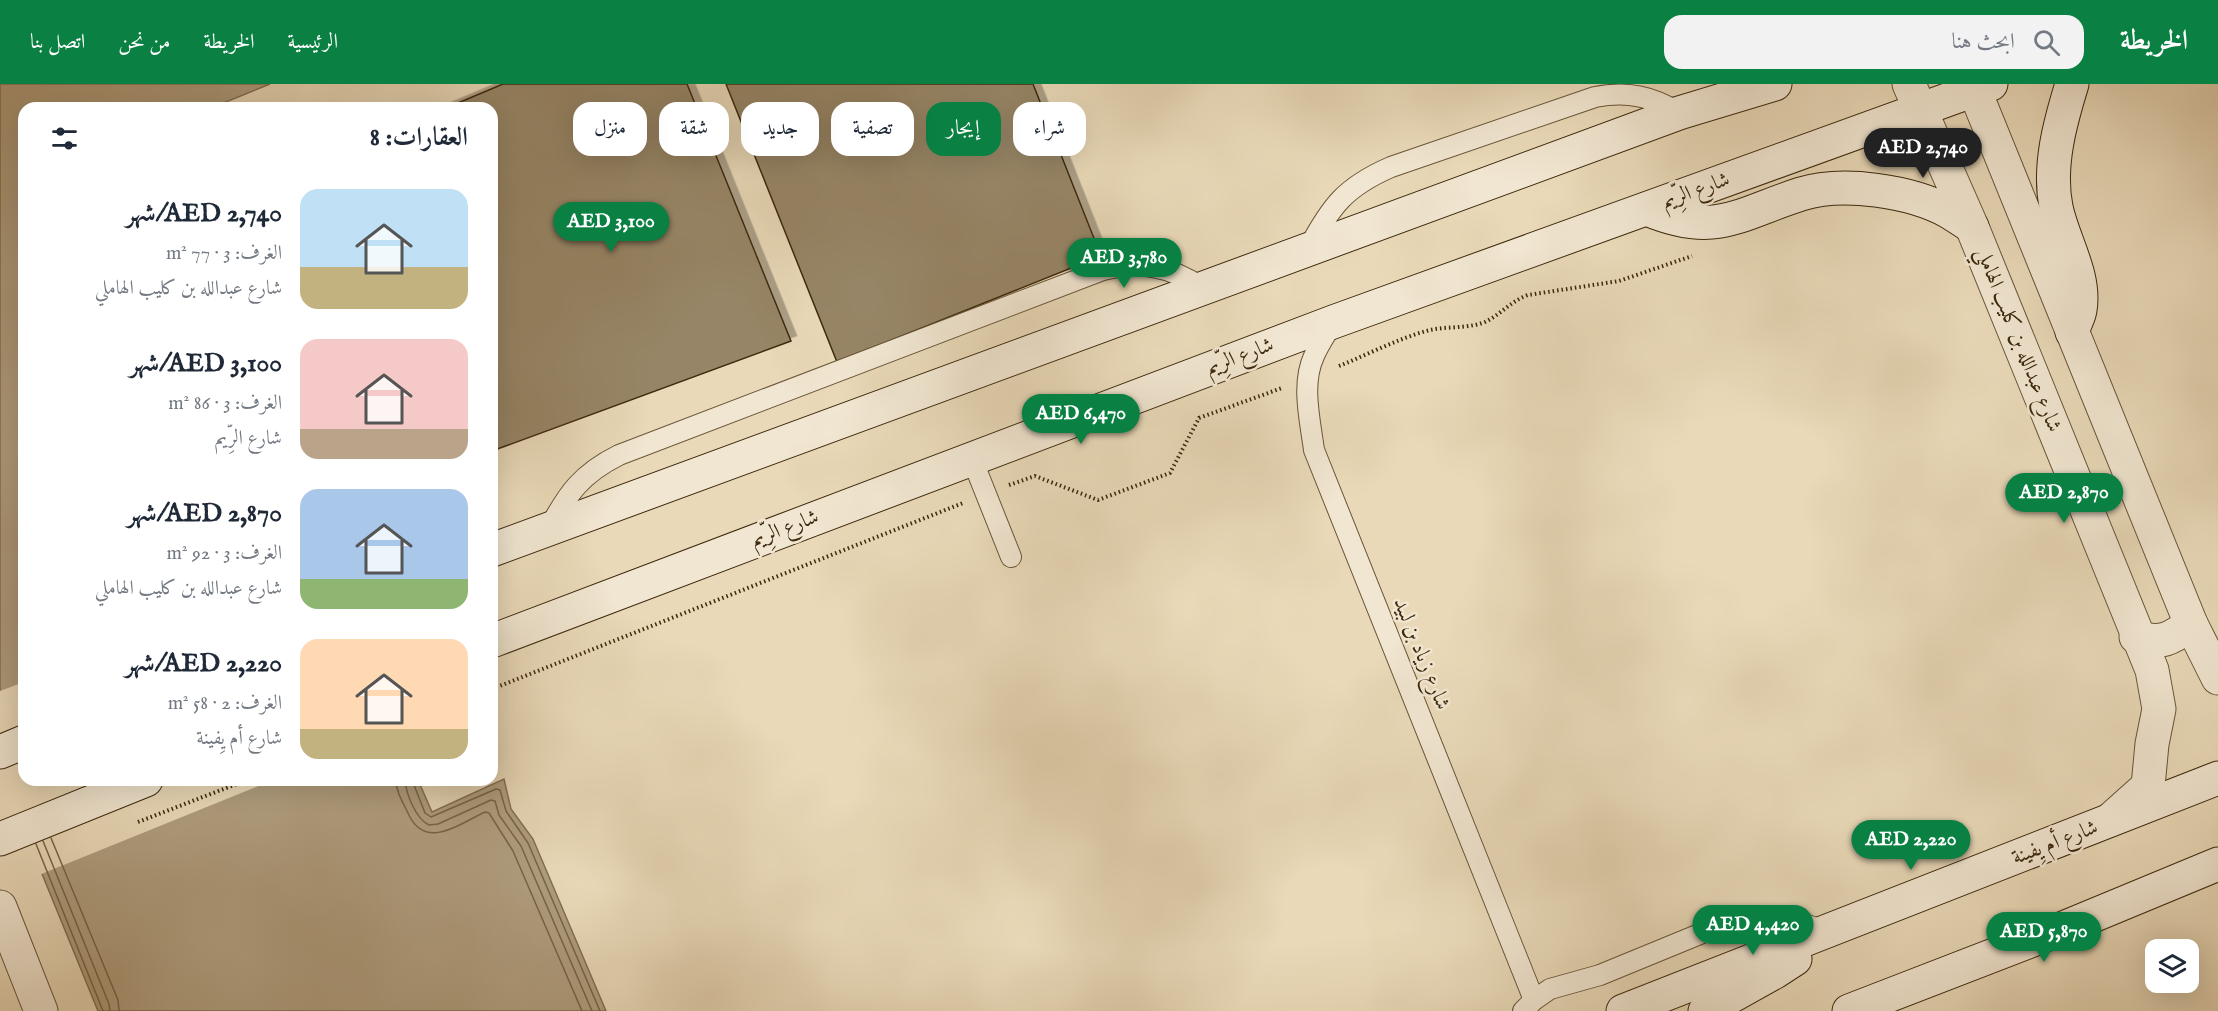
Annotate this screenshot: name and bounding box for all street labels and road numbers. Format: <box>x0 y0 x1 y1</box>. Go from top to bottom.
street label: شارع الرِّيم <box>1657 163 1735 219</box>
street label: شارع عبدالله بن كليب الهاملي <box>1964 244 2067 438</box>
street label: شارع الرِّيم <box>1201 329 1279 385</box>
street label: شارع الرِّيم <box>746 501 824 557</box>
street label: شارع زياد بن لبيد <box>1383 594 1456 715</box>
street label: شارع أم يِفينة <box>2007 811 2103 875</box>

